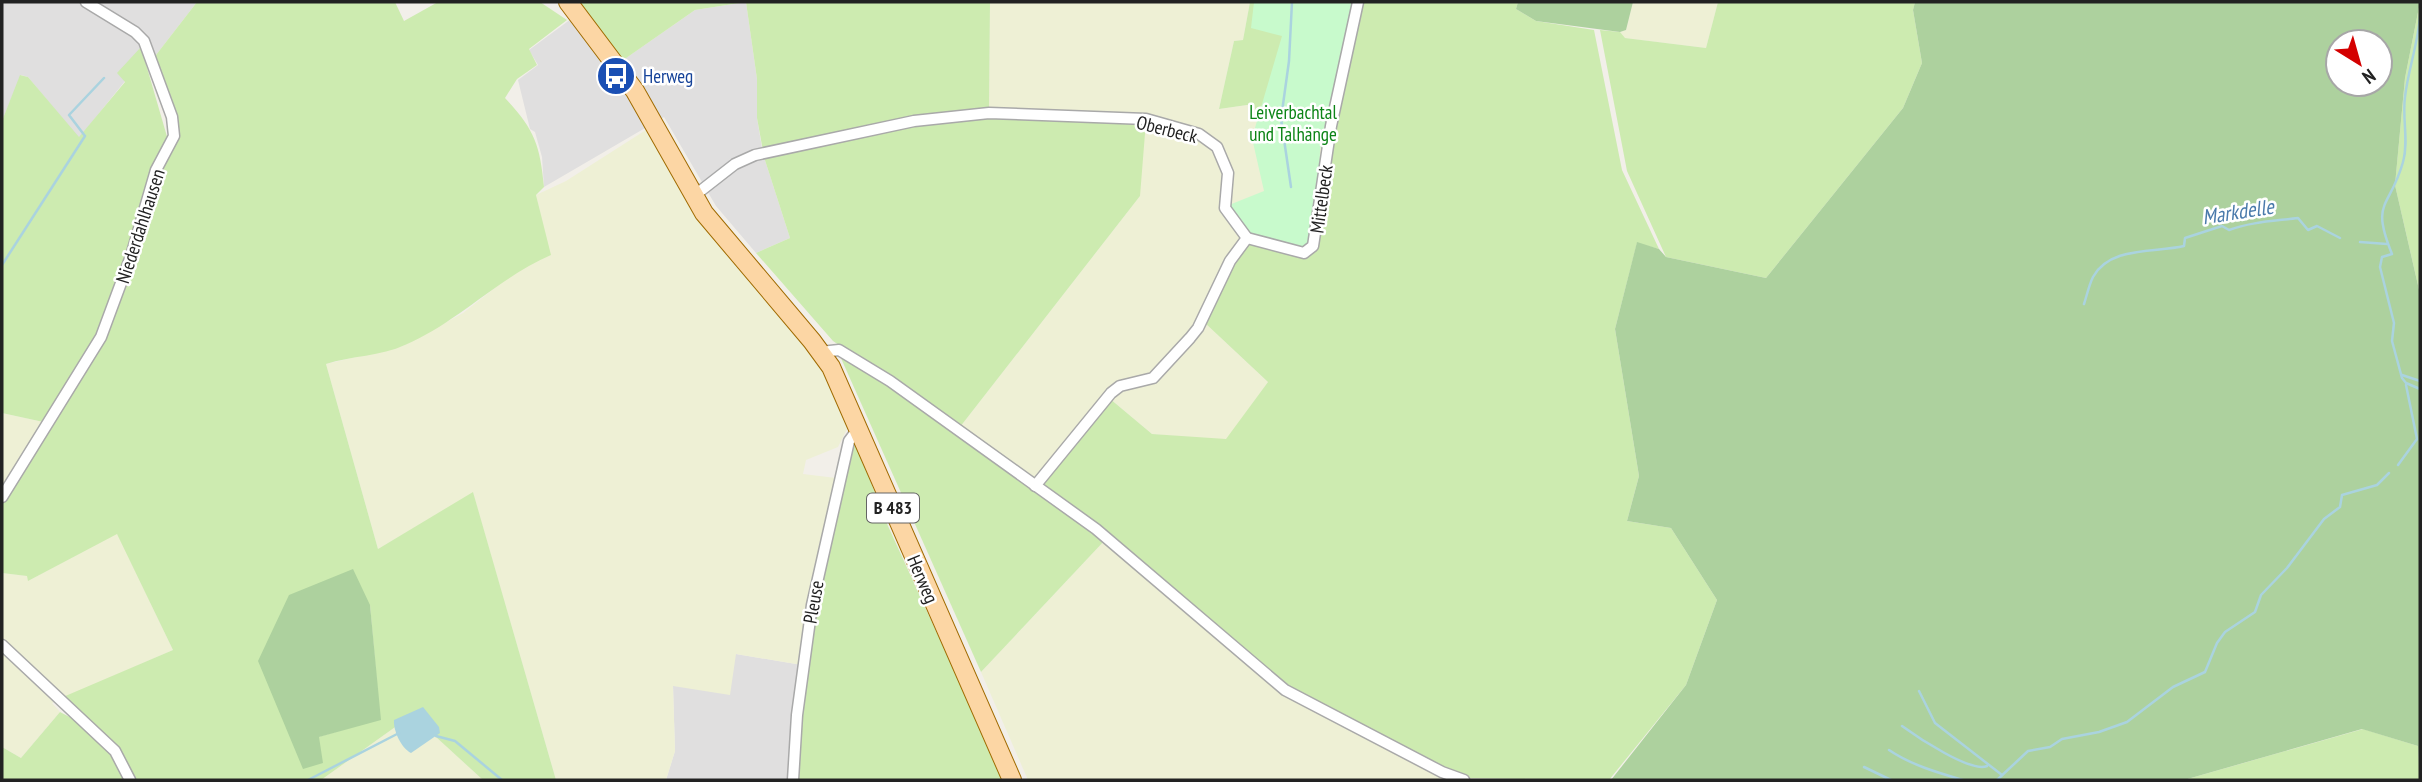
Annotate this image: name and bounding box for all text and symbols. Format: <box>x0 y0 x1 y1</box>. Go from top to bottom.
north arrow <box>2324 28 2394 98</box>
bus stop icon: Herweg <box>595 55 637 97</box>
place label: Herweg <box>643 64 693 88</box>
text: N <box>2358 64 2381 89</box>
park label: Leiverbachtal und Talhänge <box>1249 100 1337 146</box>
street label: Oberbeck <box>1134 110 1200 148</box>
street label: Mittelbeck <box>1304 163 1338 235</box>
street label: Niederdahlhausen <box>110 166 170 286</box>
water label: Markdelle <box>2200 192 2277 230</box>
road number: B 483 <box>867 494 919 522</box>
street label: Herweg <box>902 551 944 607</box>
street label: Pleuse <box>797 578 829 625</box>

